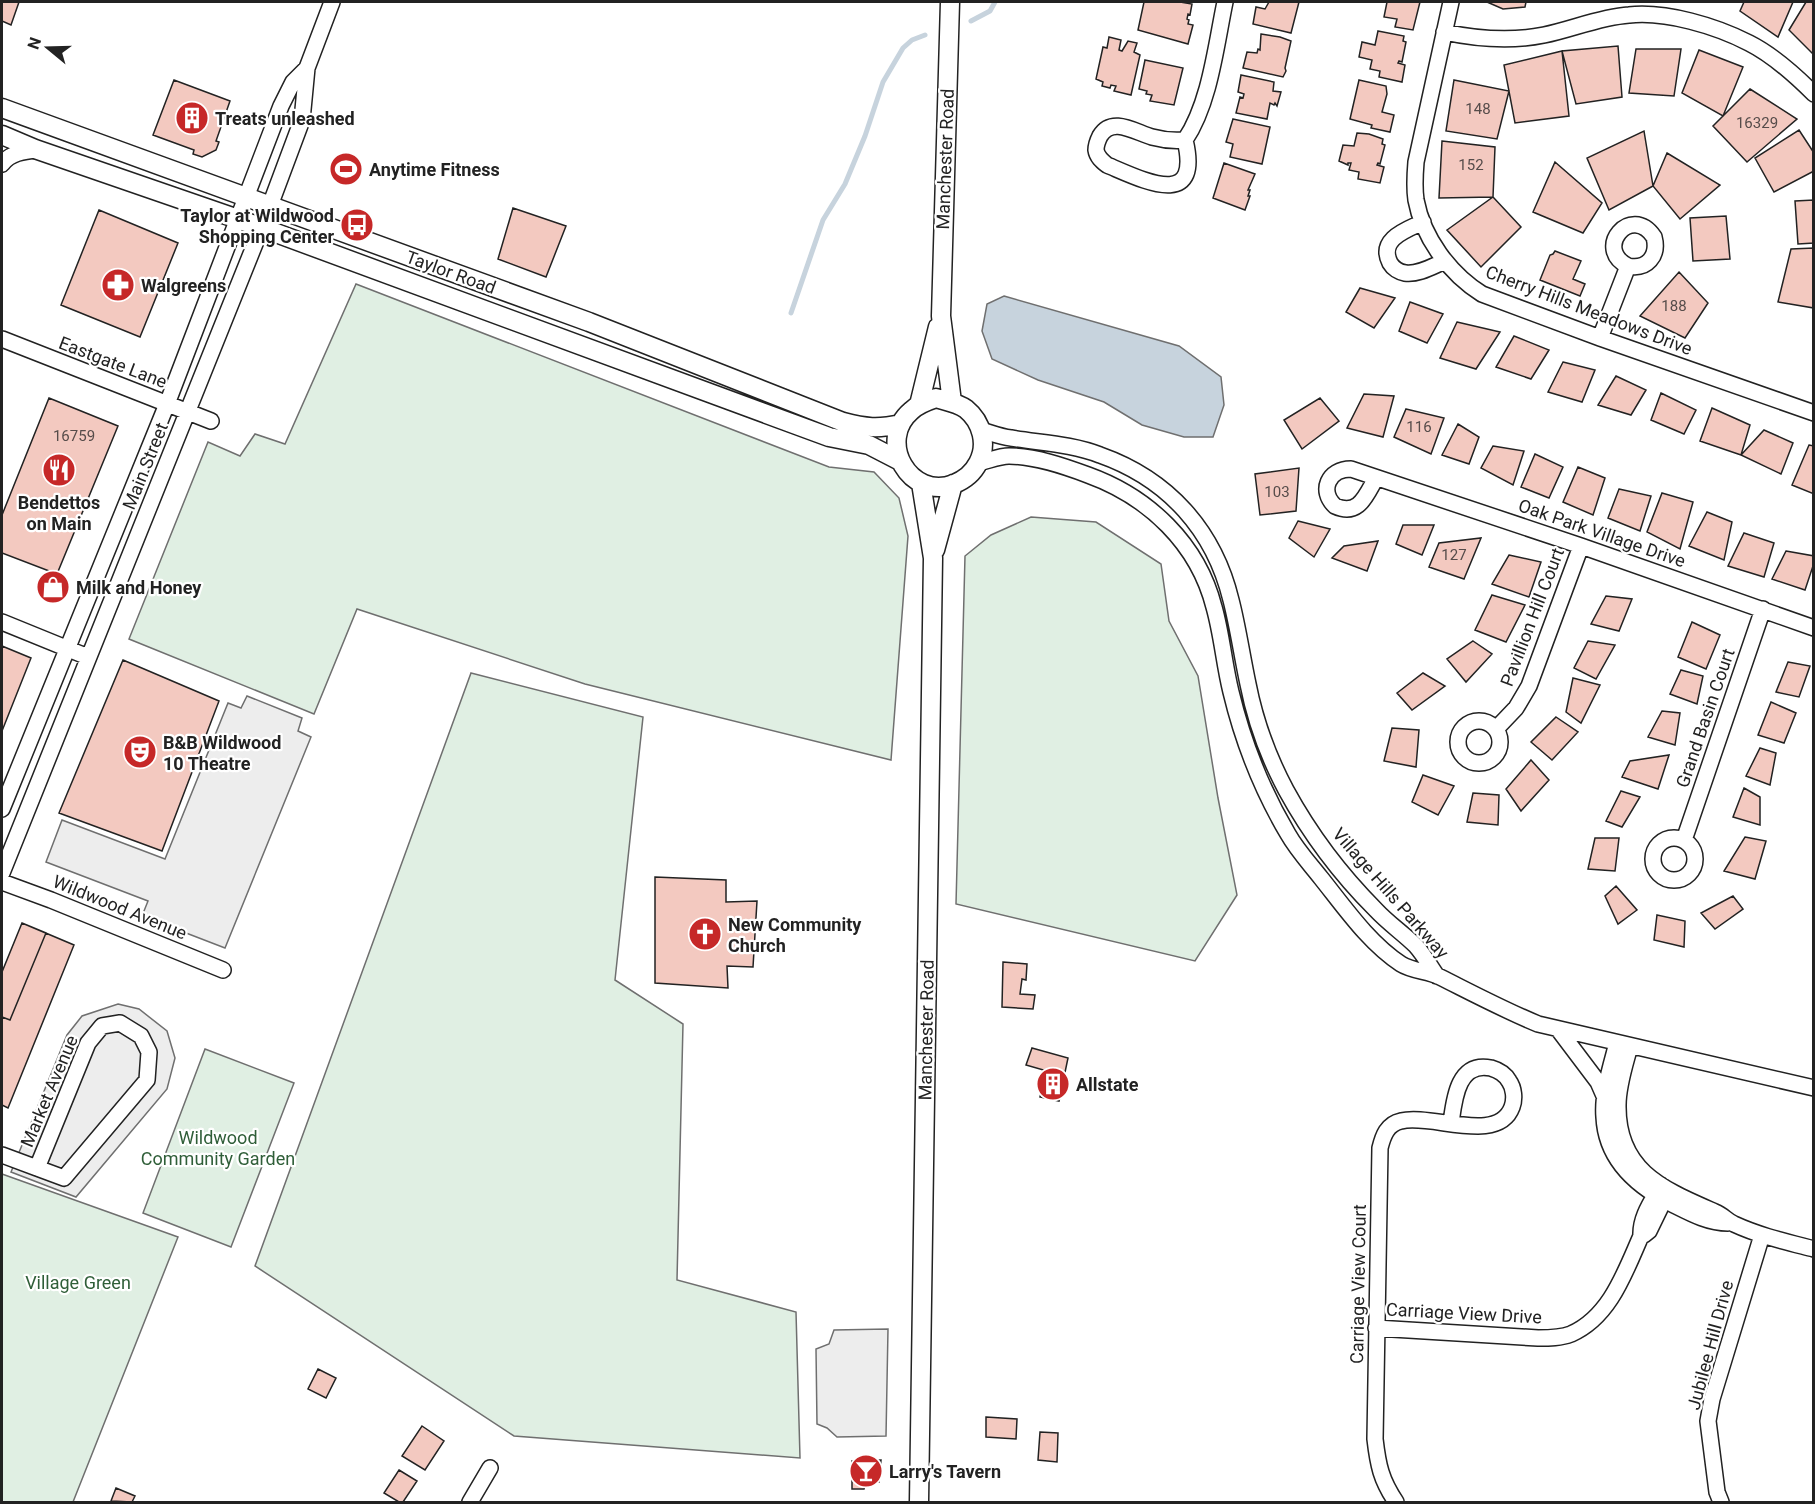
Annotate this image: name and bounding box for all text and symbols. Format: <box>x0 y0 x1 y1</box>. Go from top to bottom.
north arrow <box>18 18 78 78</box>
text: N <box>23 35 45 52</box>
street label: Manchester Road <box>932 88 958 230</box>
building icon: Treats unleashed <box>174 100 210 136</box>
house number: 148 <box>1465 100 1491 118</box>
place label: Treats unleashed <box>215 108 355 129</box>
house number: 16329 <box>1736 114 1778 132</box>
sports icon: Anytime Fitness <box>328 151 364 187</box>
house number: 152 <box>1458 156 1484 174</box>
place label: Anytime Fitness <box>369 159 500 180</box>
place label: Taylor at Wildwood Shopping Center <box>180 205 334 247</box>
bus stop icon: Taylor at Wildwood Shopping Center <box>339 207 375 243</box>
street label: Taylor Road <box>403 246 499 298</box>
street label: Cherry Hills Meadows Drive <box>1483 261 1695 359</box>
pharmacy icon: Walgreens <box>100 267 136 303</box>
place label: Walgreens <box>141 275 226 296</box>
house number: 188 <box>1661 297 1687 315</box>
street label: Eastgate Lane <box>56 332 170 392</box>
house number: 116 <box>1406 418 1432 436</box>
street label: Main Street <box>118 419 172 512</box>
house number: 16759 <box>53 427 95 445</box>
restaurant icon: Bendettos on Main <box>41 452 77 488</box>
house number: 103 <box>1264 483 1290 501</box>
place label: Bendettos on Main <box>18 492 100 534</box>
street label: Oak Park Village Drive <box>1516 495 1688 571</box>
street label: Pavillion Hill Court <box>1496 545 1568 689</box>
house number: 127 <box>1441 546 1467 564</box>
shop icon: Milk and Honey <box>35 569 71 605</box>
place label: Milk and Honey <box>76 577 202 598</box>
street label: Grand Basin Court <box>1671 646 1739 790</box>
place label: B&B Wildwood 10 Theatre <box>163 732 281 774</box>
theatre icon: B&B Wildwood 10 Theatre <box>122 734 158 770</box>
street label: Village Hills Parkway <box>1329 823 1454 963</box>
street label: Wildwood Avenue <box>50 871 190 943</box>
place label: New Community Church <box>728 914 862 956</box>
church icon: New Community Church <box>687 916 723 952</box>
street label: Manchester Road <box>914 959 938 1101</box>
street label: Market Avenue <box>16 1032 82 1150</box>
building icon: Allstate <box>1035 1066 1071 1102</box>
place label: Allstate <box>1076 1074 1139 1095</box>
park label: Wildwood Community Garden <box>141 1127 295 1169</box>
street label: Carriage View Court <box>1346 1204 1370 1364</box>
park label: Village Green <box>25 1272 131 1293</box>
street label: Jubilee Hill Drive <box>1683 1278 1737 1412</box>
street label: Carriage View Drive <box>1386 1298 1542 1328</box>
bar icon: Larry's Tavern <box>848 1453 884 1489</box>
place label: Larry's Tavern <box>889 1461 1001 1482</box>

